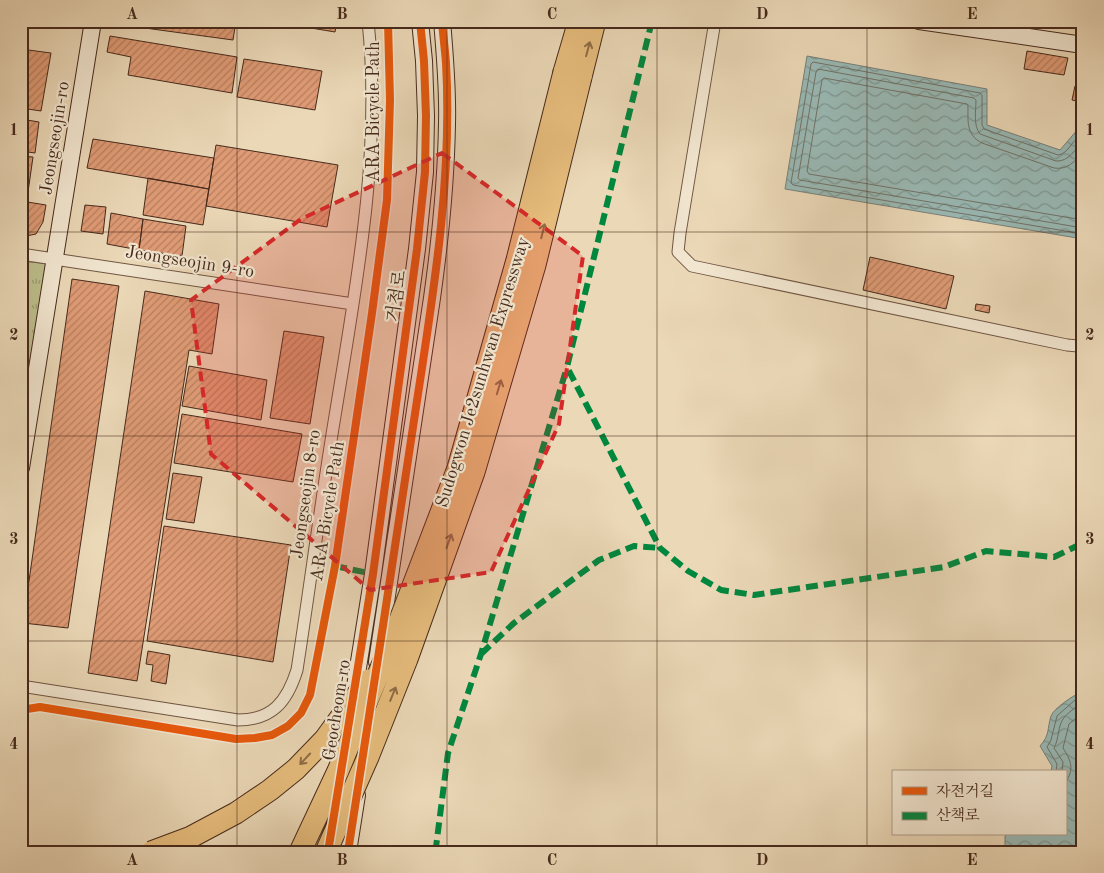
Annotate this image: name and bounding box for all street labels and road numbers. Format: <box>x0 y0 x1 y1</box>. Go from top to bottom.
street label: ARA Bicycle Path <box>365 41 383 183</box>
street label: Jeongseojin-ro <box>37 80 73 196</box>
street label: Sudogwon Je2sunhwan Expressway <box>433 234 533 510</box>
street label: Jeongseojin 9-ro <box>124 243 256 281</box>
street label: 거첨로 <box>383 269 410 323</box>
street label: Jeongseojin 8-ro <box>288 428 324 560</box>
street label: ARA Bicycle Path <box>308 440 348 583</box>
street label: Geocheom-ro <box>320 658 354 762</box>

